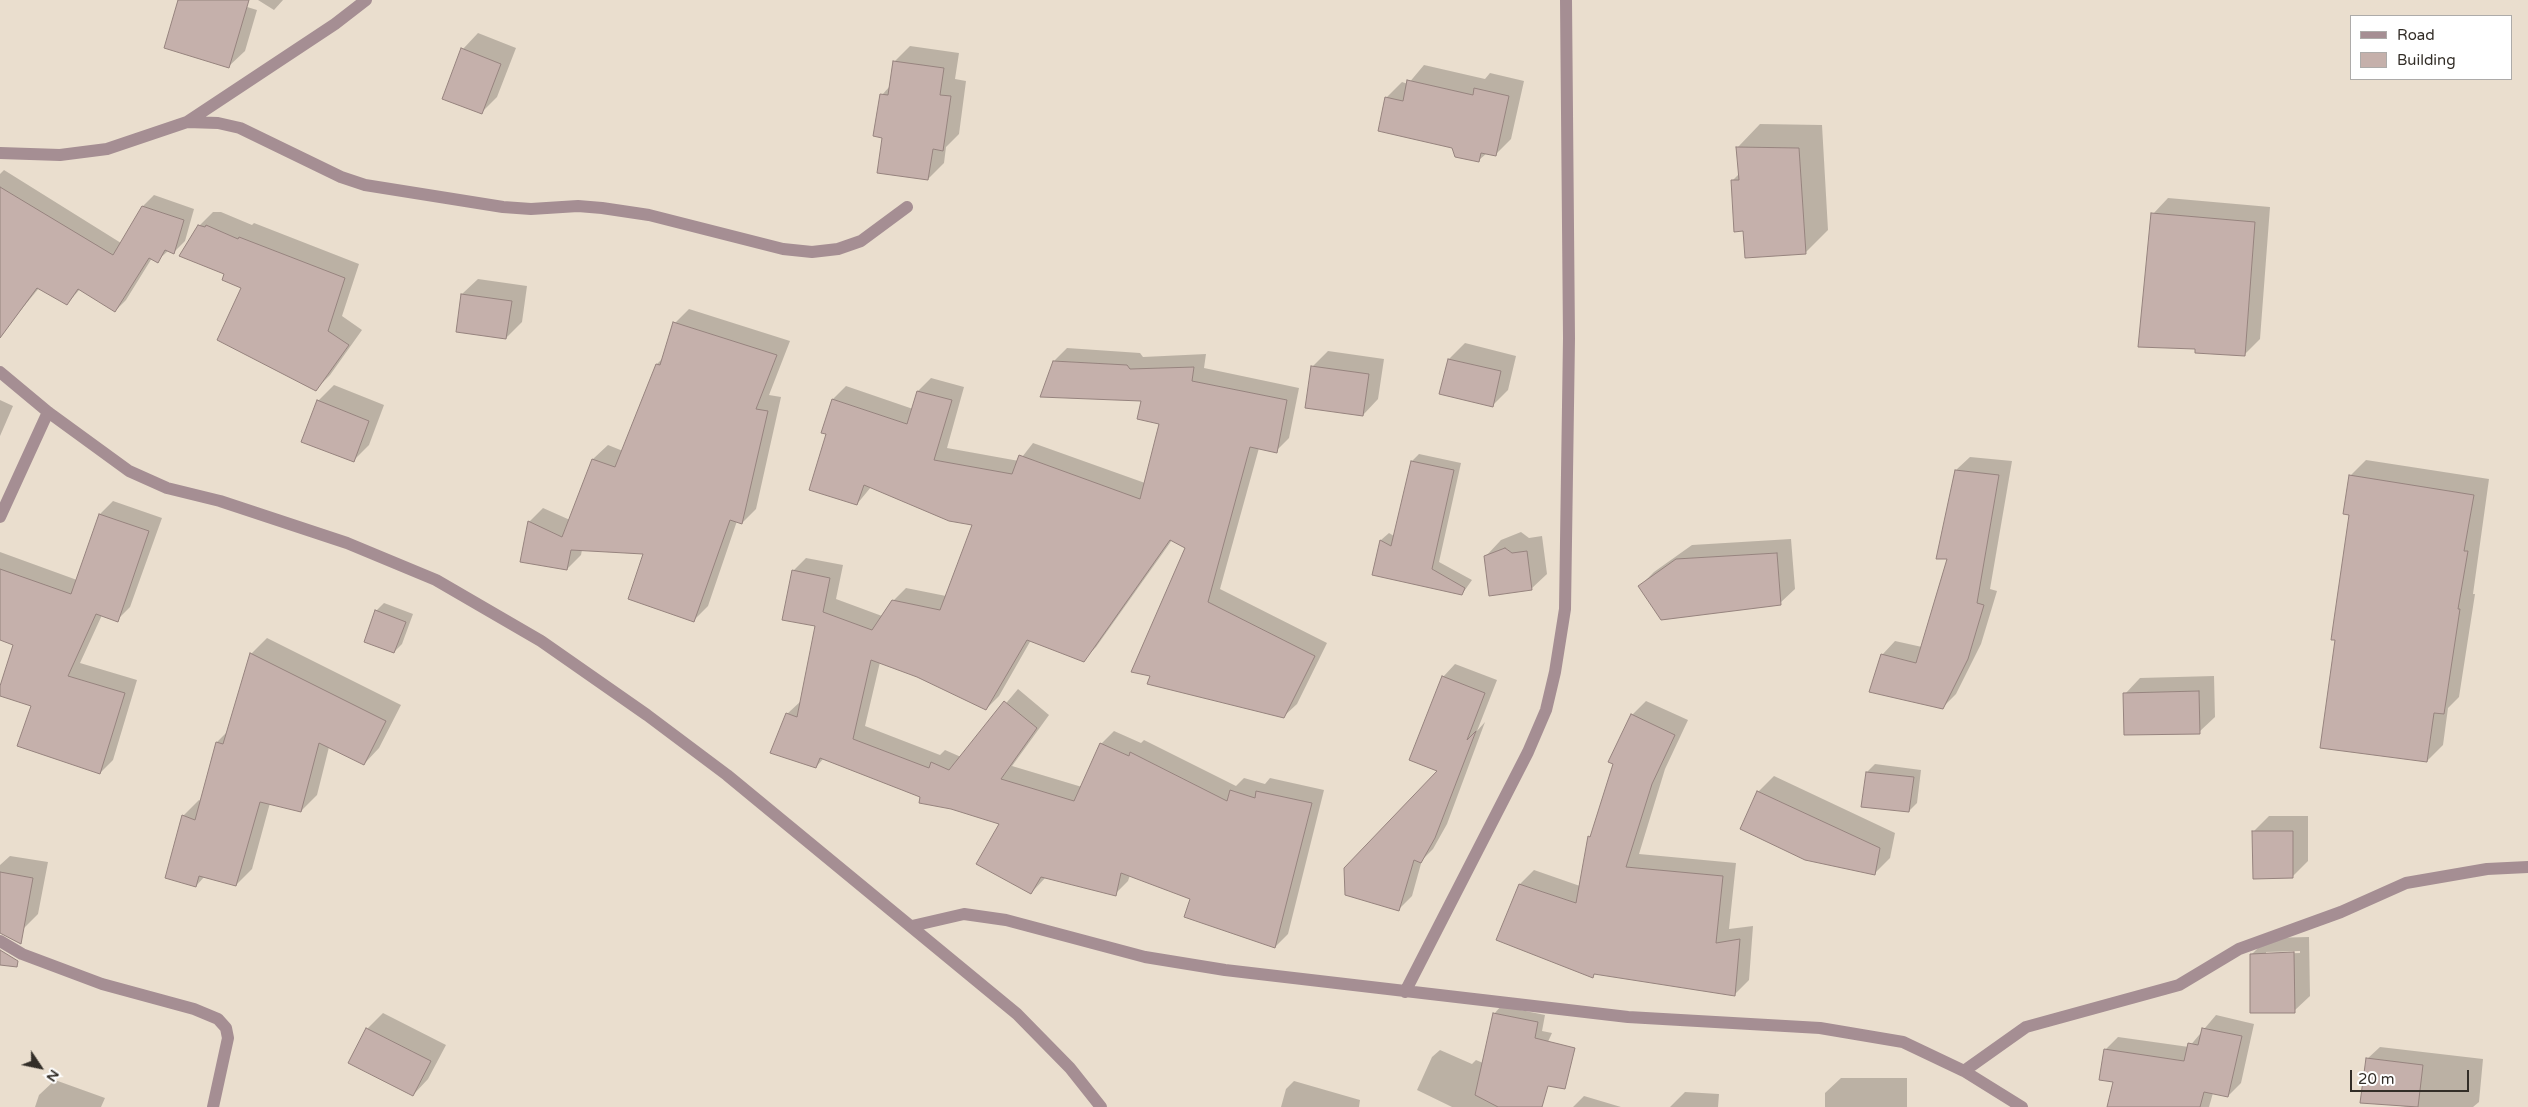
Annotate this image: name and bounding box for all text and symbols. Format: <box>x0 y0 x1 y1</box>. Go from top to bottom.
legend <box>2350 15 2513 80</box>
text: Road <box>2397 26 2435 44</box>
text: Building <box>2397 51 2456 69</box>
north arrow <box>15 1042 65 1092</box>
scale bar <box>2353 1060 2472 1092</box>
text: N <box>43 1066 63 1085</box>
text: 20 m <box>2358 1070 2395 1088</box>

